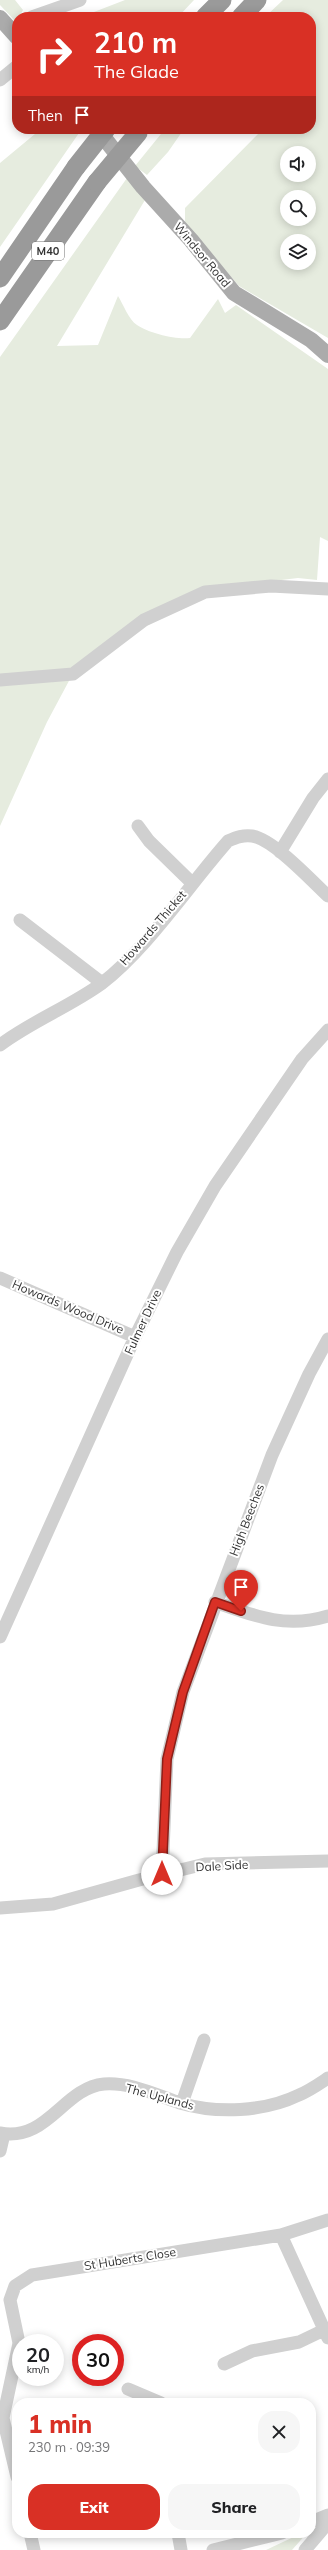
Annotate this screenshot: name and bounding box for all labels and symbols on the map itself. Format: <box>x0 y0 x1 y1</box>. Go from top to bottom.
street label: Windsor Road <box>171 219 234 290</box>
road number: M40 <box>32 242 64 260</box>
street label: Howards Thicket <box>116 887 189 968</box>
street label: Howards Wood Drive <box>10 1276 126 1337</box>
street label: Fulmer Drive <box>121 1287 164 1357</box>
street label: High Beeches <box>226 1482 267 1558</box>
pin <box>224 1570 258 1611</box>
position arrow <box>141 1853 183 1895</box>
street label: Dale Side <box>195 1857 249 1874</box>
street label: The Uplands <box>124 2080 196 2113</box>
street label: St Huberts Close <box>83 2244 177 2273</box>
speed limit sign: 30 <box>72 2334 124 2386</box>

